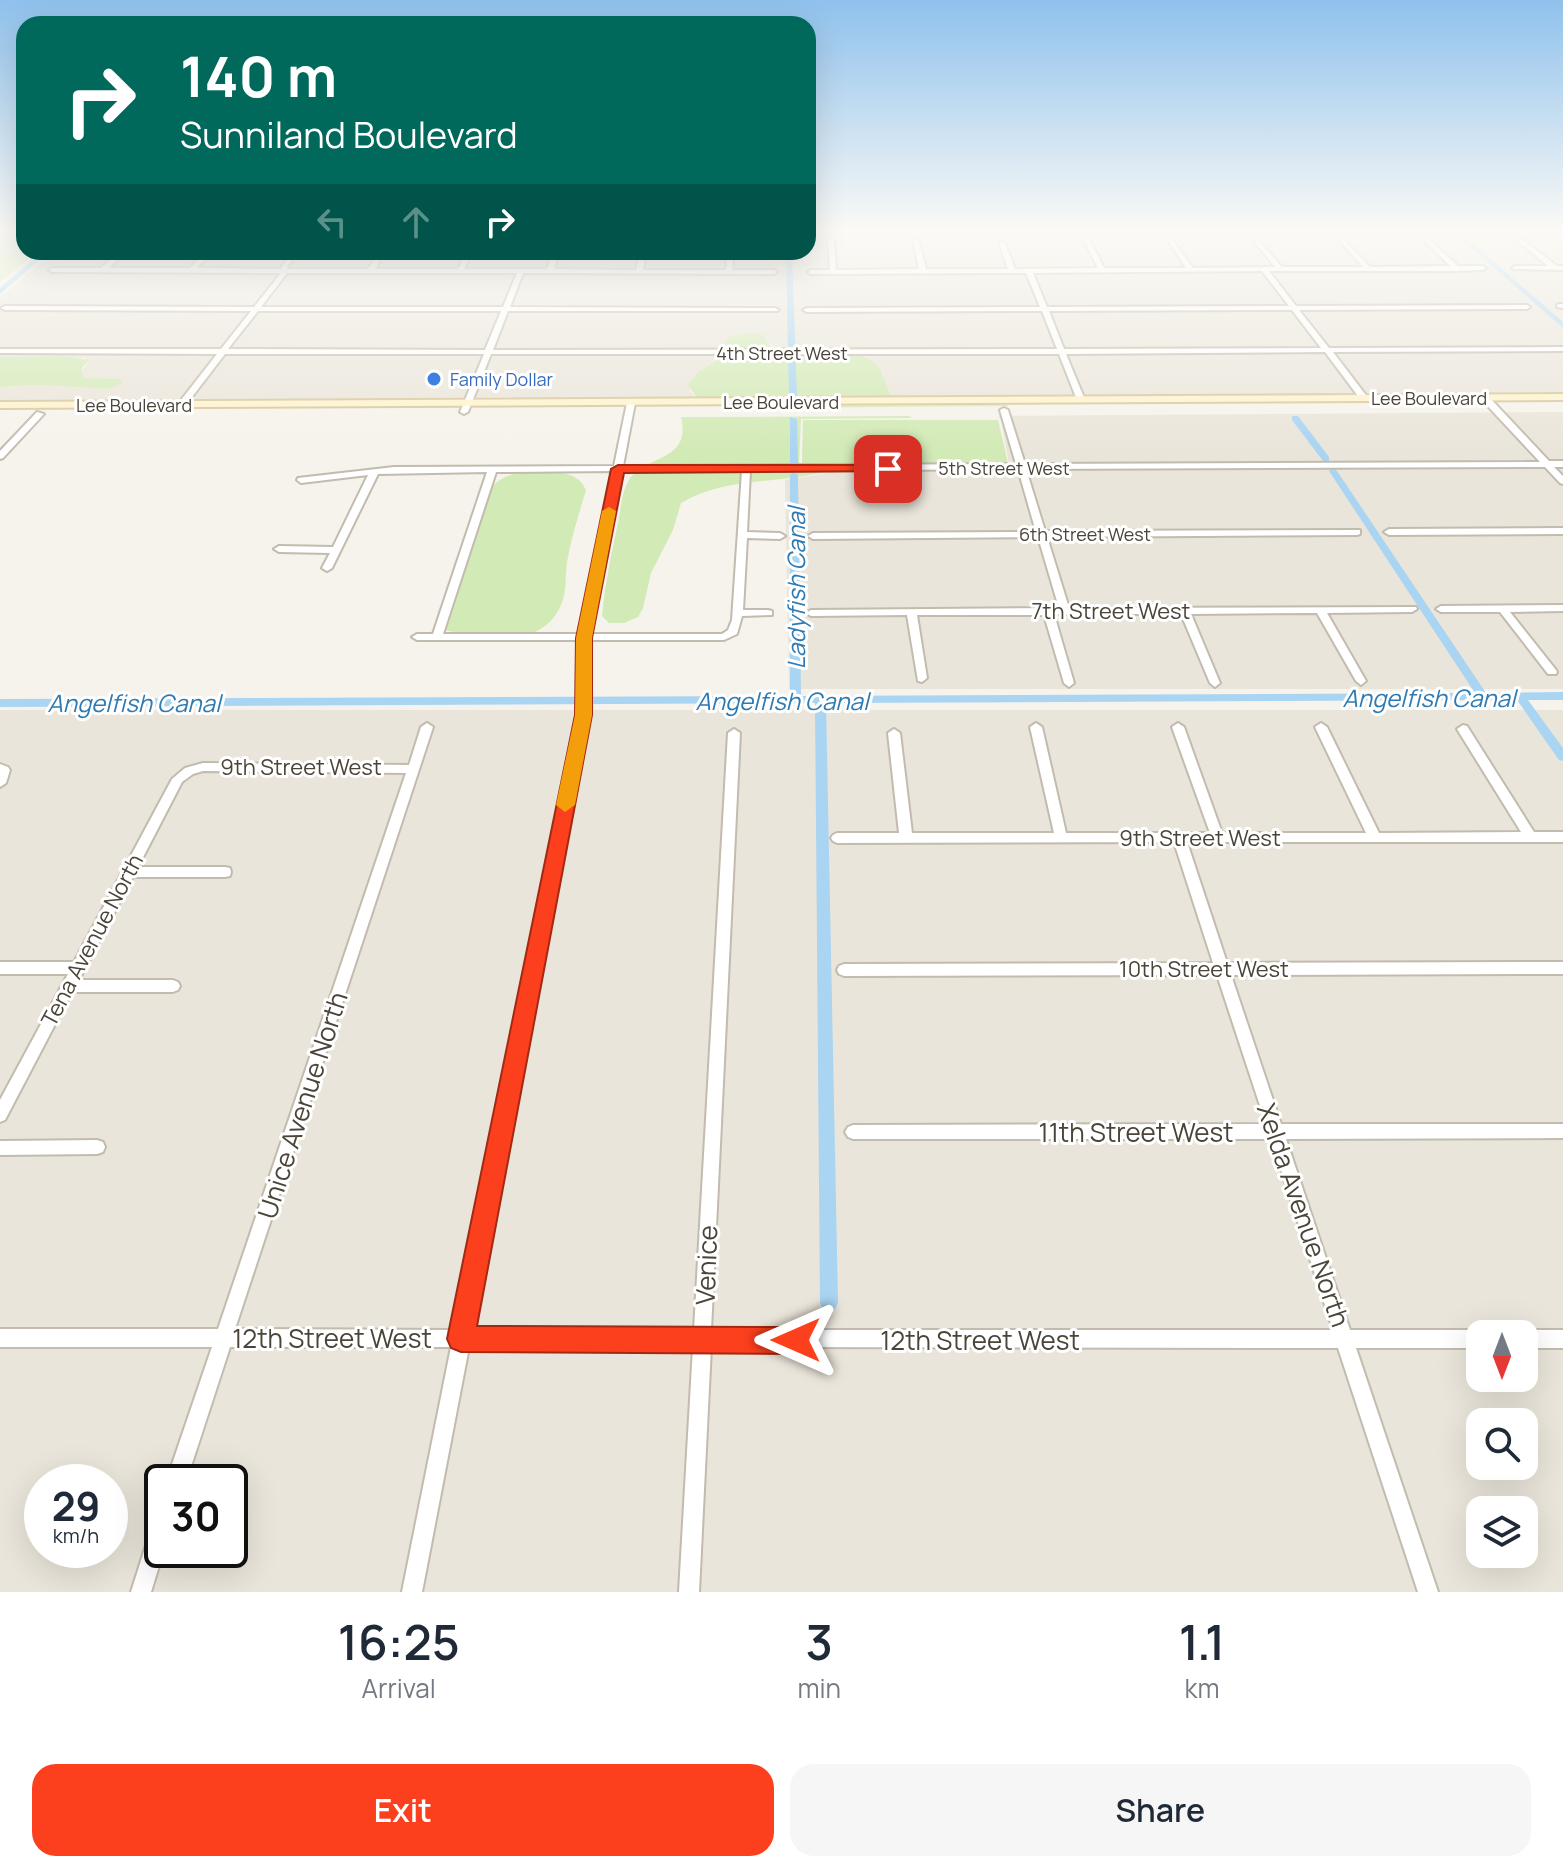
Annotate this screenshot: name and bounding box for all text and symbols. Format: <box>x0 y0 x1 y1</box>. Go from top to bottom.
text: 140 m <box>180 37 337 114</box>
icon: right <box>48 48 152 152</box>
text: Sunniland Boulevard <box>180 110 518 159</box>
icon: left <box>310 200 354 244</box>
icon: ahead <box>394 200 438 244</box>
icon: right <box>478 200 522 244</box>
street label: 4th Street West <box>716 341 848 365</box>
place label: Family Dollar <box>450 367 554 391</box>
marker: Family Dollar <box>425 370 443 388</box>
street label: Lee Boulevard <box>1371 386 1487 410</box>
street label: Lee Boulevard <box>723 390 839 414</box>
street label: Lee Boulevard <box>76 393 192 417</box>
pin <box>854 435 922 503</box>
icon: arrive <box>866 447 910 491</box>
street label: 5th Street West <box>938 456 1070 480</box>
water label: Ladyfish Canal <box>779 503 812 669</box>
street label: 6th Street West <box>1019 522 1151 546</box>
street label: 7th Street West <box>1032 596 1191 626</box>
water label: Angelfish Canal <box>1342 681 1519 714</box>
water label: Angelfish Canal <box>695 684 872 717</box>
water label: Angelfish Canal <box>47 686 224 719</box>
street label: 9th Street West <box>220 752 382 782</box>
street label: 9th Street West <box>1119 823 1281 853</box>
street label: Tena Avenue North <box>34 849 150 1031</box>
street label: 10th Street West <box>1119 954 1289 984</box>
street label: Unice Avenue North <box>248 987 356 1223</box>
street label: Xelda Avenue North <box>1249 1098 1359 1332</box>
street label: 11th Street West <box>1039 1114 1233 1150</box>
street label: Venice <box>687 1225 725 1305</box>
position arrow <box>754 1298 838 1382</box>
street label: 12th Street West <box>232 1320 432 1356</box>
north arrow <box>1466 1320 1538 1392</box>
map controls <box>1466 1320 1538 1568</box>
street label: 12th Street West <box>880 1322 1080 1358</box>
button: search <box>1466 1408 1538 1480</box>
speed limit sign: 30 <box>144 1464 248 1568</box>
text: 29 <box>52 1478 100 1533</box>
button: layers <box>1466 1496 1538 1568</box>
text: km/h <box>53 1522 99 1549</box>
text: 16:25 <box>338 1609 460 1674</box>
text: 3 <box>805 1609 833 1674</box>
text: 1.1 <box>1179 1609 1225 1674</box>
text: Arrival <box>362 1670 436 1706</box>
text: min <box>797 1670 841 1706</box>
text: km <box>1184 1670 1219 1706</box>
button: Exit <box>32 1764 774 1856</box>
button: Share <box>790 1764 1531 1856</box>

